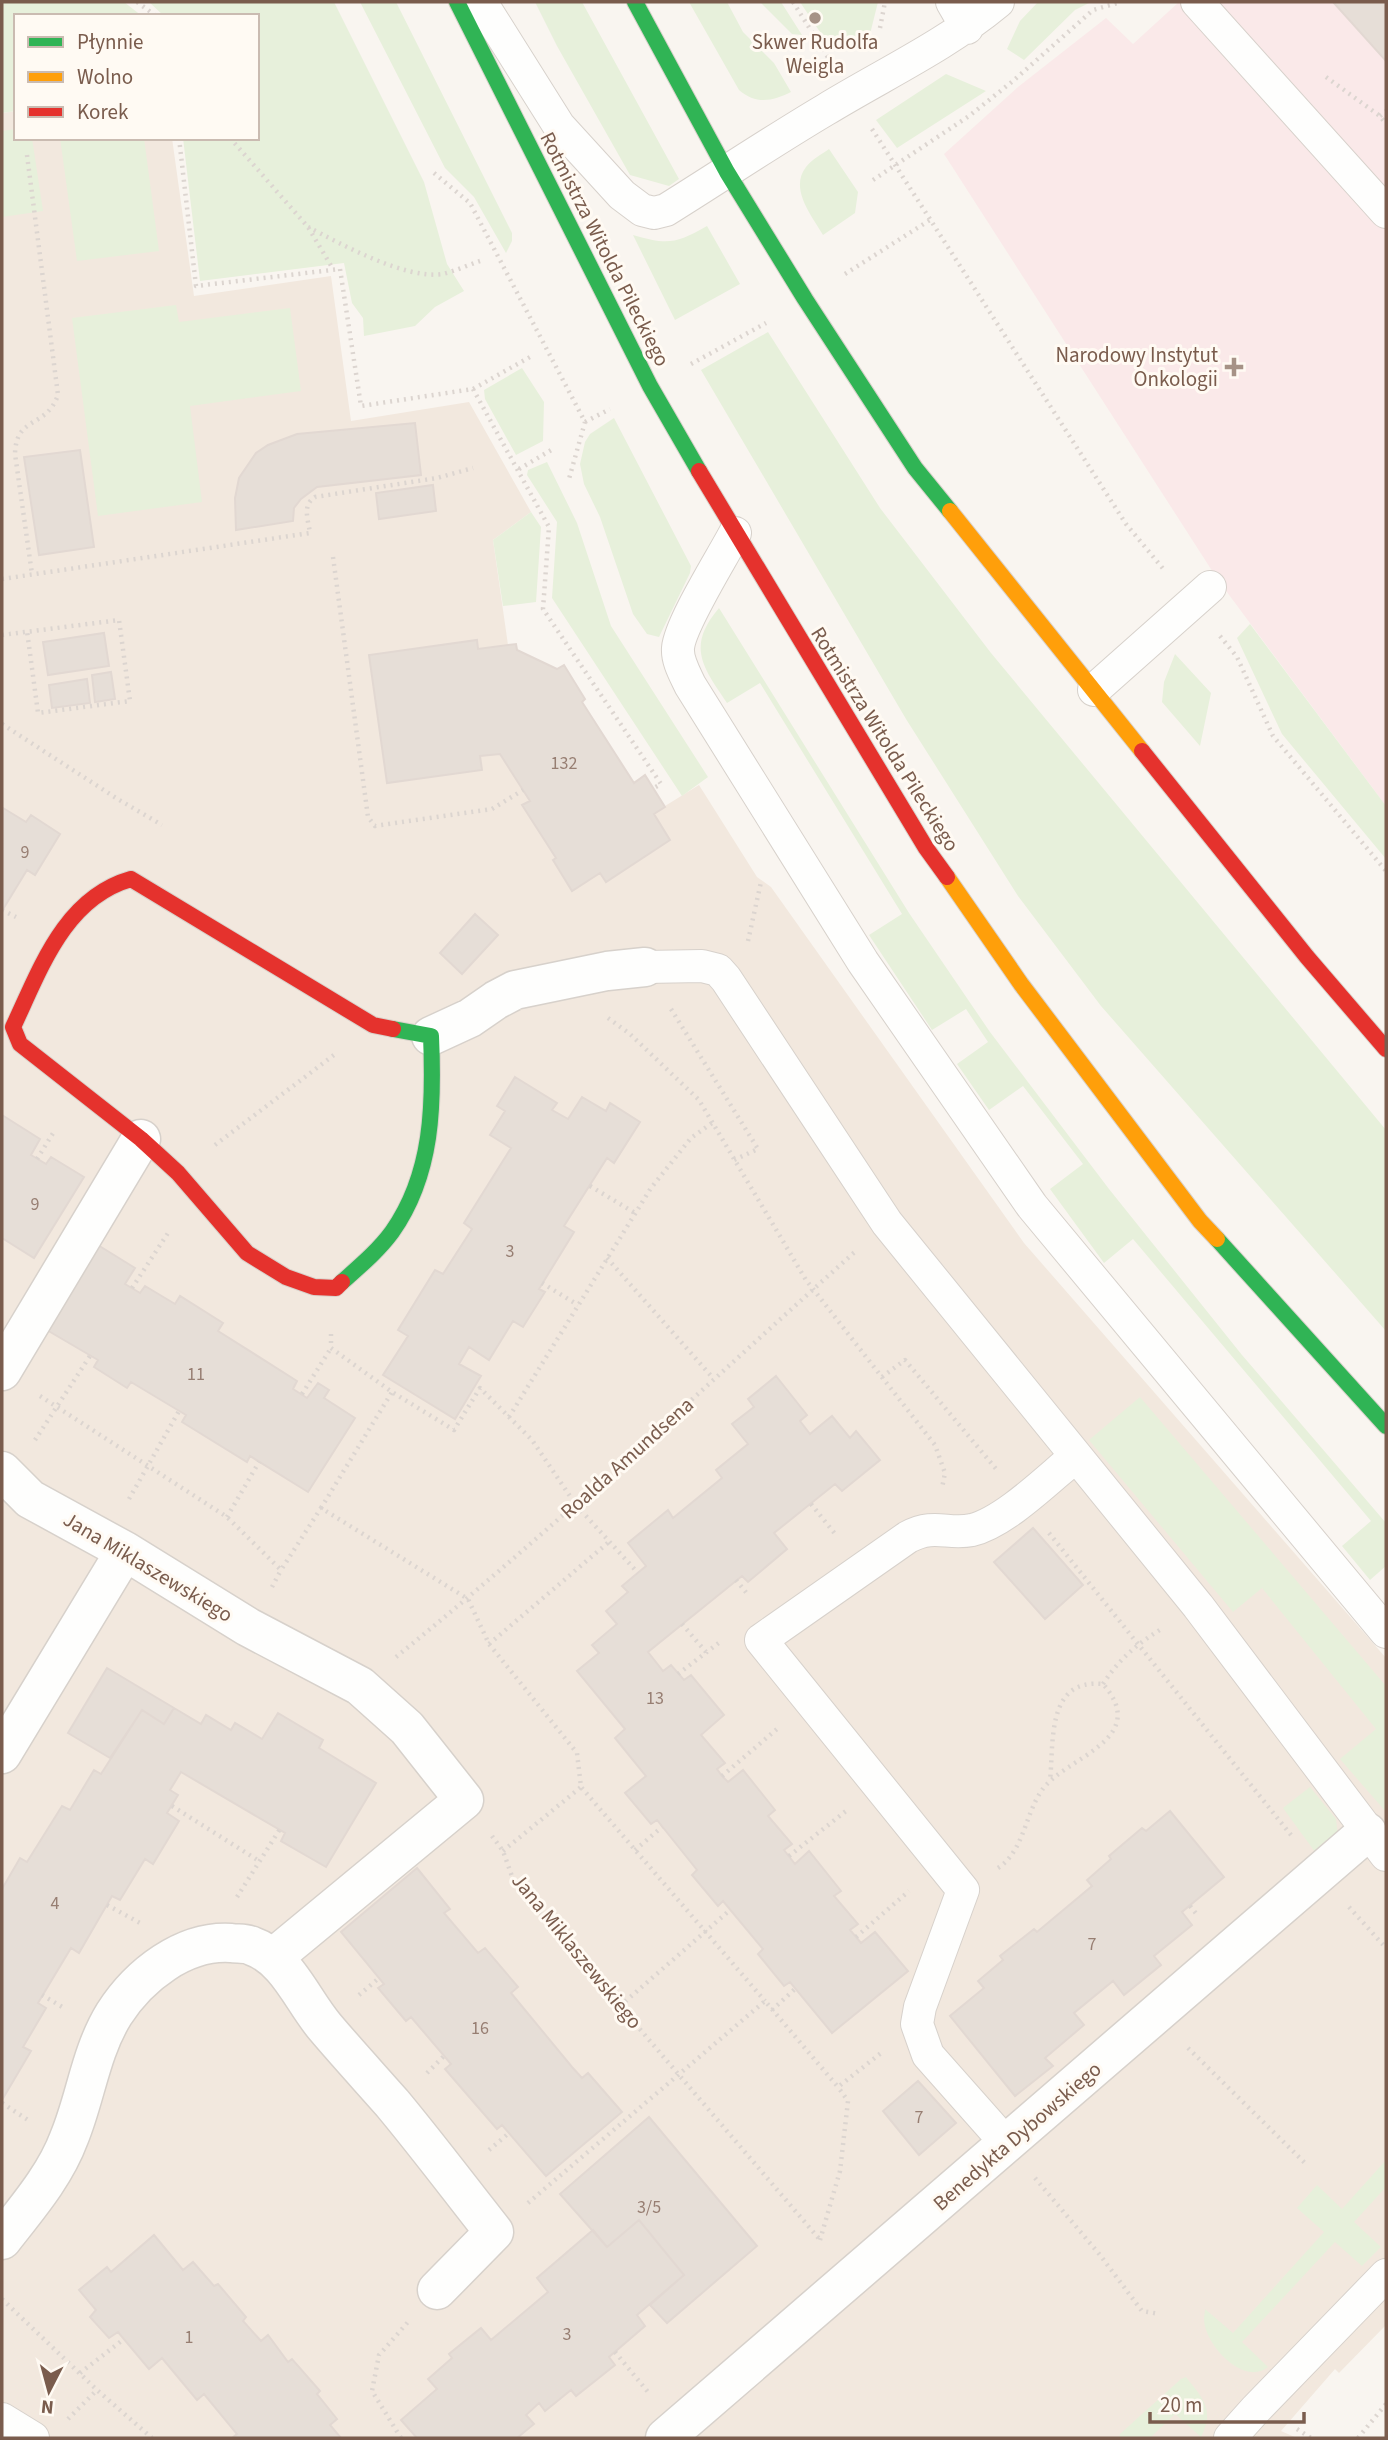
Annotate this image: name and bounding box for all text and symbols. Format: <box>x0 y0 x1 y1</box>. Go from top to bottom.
marker: Skwer Rudolfa Weigla <box>807 10 823 26</box>
legend <box>14 14 259 140</box>
text: Płynnie <box>77 27 144 57</box>
place label: Skwer Rudolfa Weigla <box>752 27 878 81</box>
text: Wolno <box>77 62 133 92</box>
text: Korek <box>77 97 129 127</box>
street label: Rotmistrza Witolda Pileckiego <box>533 126 677 372</box>
place label: Narodowy Instytut Onkologii <box>1055 340 1218 394</box>
marker: Narodowy Instytut Onkologii <box>1224 357 1244 377</box>
street label: Rotmistrza Witolda Pileckiego <box>803 621 967 857</box>
house number: 132 <box>551 751 577 776</box>
house number: 9 <box>21 840 30 865</box>
house number: 9 <box>31 1192 40 1217</box>
house number: 3 <box>506 1239 515 1264</box>
house number: 11 <box>187 1362 205 1387</box>
street label: Roalda Amundsena <box>554 1390 700 1526</box>
street label: Jana Miklaszewskiego <box>58 1504 238 1630</box>
house number: 13 <box>646 1686 664 1711</box>
street label: Jana Miklaszewskiego <box>505 1867 649 2035</box>
house number: 4 <box>51 1891 60 1916</box>
house number: 7 <box>1088 1932 1097 1957</box>
house number: 16 <box>471 2016 489 2041</box>
street label: Benedykta Dybowskiego <box>926 2054 1108 2218</box>
house number: 7 <box>915 2105 924 2130</box>
house number: 3/5 <box>637 2195 661 2220</box>
house number: 3 <box>563 2322 572 2347</box>
house number: 1 <box>185 2325 193 2350</box>
north arrow <box>14 2356 84 2426</box>
scale bar <box>1150 2380 1304 2424</box>
text: 20 m <box>1160 2390 1202 2420</box>
text: N <box>40 2392 55 2421</box>

